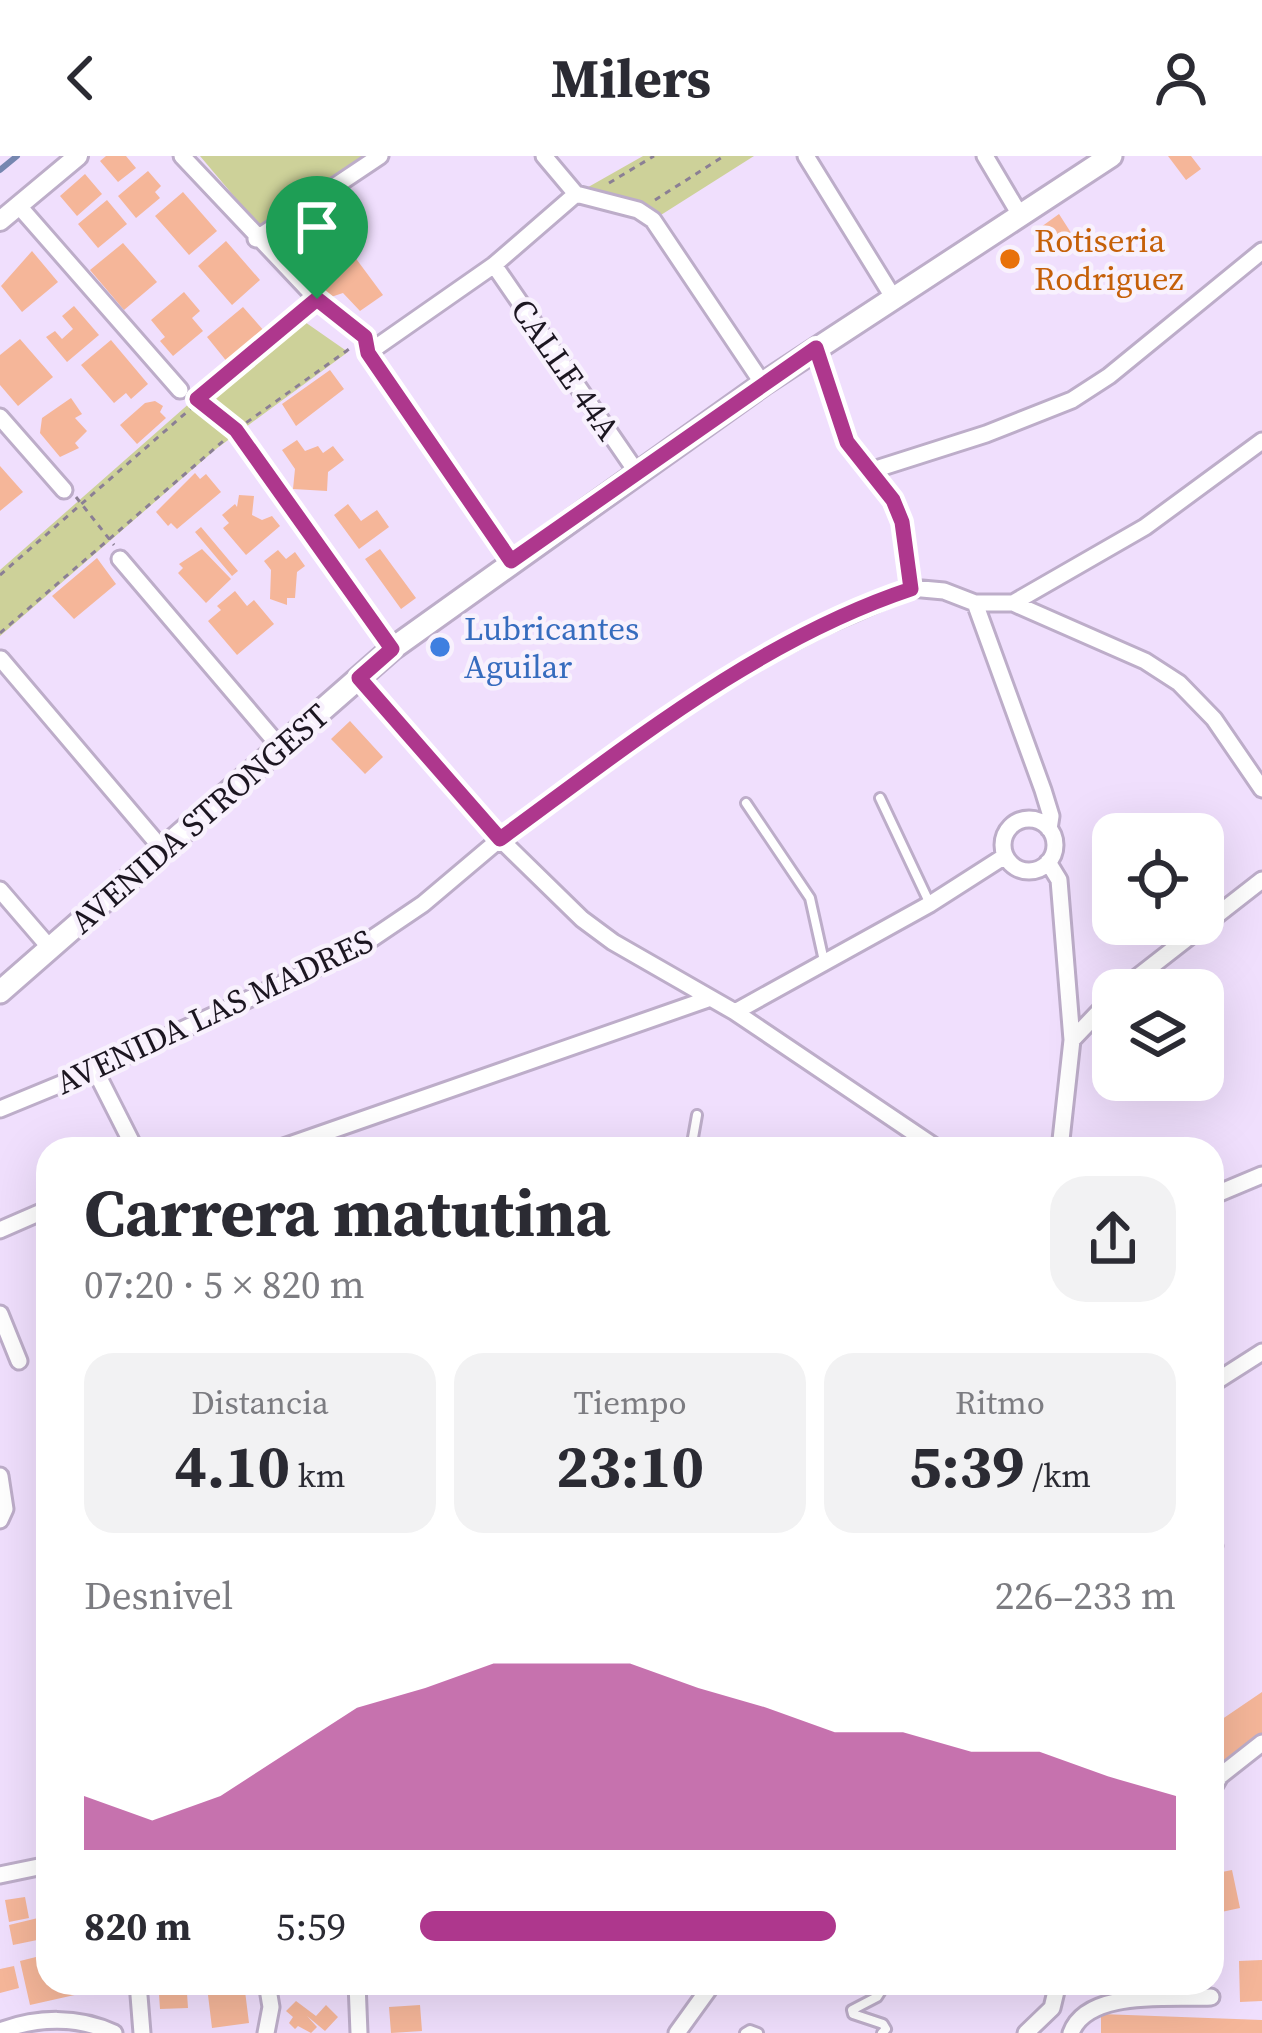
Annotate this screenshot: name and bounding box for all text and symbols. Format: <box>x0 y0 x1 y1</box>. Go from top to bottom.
text: Milers <box>551 41 711 115</box>
icon: back <box>48 45 114 111</box>
icon: person <box>1148 45 1214 111</box>
pin <box>266 176 368 299</box>
icon: arrive <box>284 194 350 260</box>
place label: Rotiseria Rodriguez <box>1034 218 1184 301</box>
marker: Rotiseria Rodriguez <box>997 246 1023 272</box>
street label: CALLE 44A <box>500 290 631 449</box>
place label: Lubricantes Aguilar <box>464 606 639 689</box>
marker: Lubricantes Aguilar <box>427 634 453 660</box>
street label: AVENIDA STRONGEST <box>60 693 338 943</box>
map controls <box>1092 813 1224 1101</box>
button: locate <box>1092 813 1224 945</box>
street label: AVENIDA LAS MADRES <box>48 918 380 1105</box>
button: layers <box>1092 969 1224 1101</box>
text: Carrera matutina <box>84 1168 610 1258</box>
button: share <box>1050 1176 1176 1302</box>
text: 07:20 · 5 × 820 m <box>84 1258 365 1311</box>
text: Distancia <box>191 1380 329 1425</box>
text: Tiempo <box>573 1380 687 1425</box>
text: Ritmo <box>955 1380 1045 1425</box>
text: 4.10 <box>174 1425 290 1507</box>
text: 23:10 <box>556 1425 704 1507</box>
text: 5:39 <box>909 1425 1025 1507</box>
text: km <box>290 1453 346 1498</box>
text: /km <box>1025 1453 1091 1498</box>
text: Desnivel <box>84 1569 233 1622</box>
text: 226–233 m <box>995 1569 1176 1622</box>
text: 820 m <box>84 1900 191 1953</box>
text: 5:59 <box>276 1900 346 1953</box>

